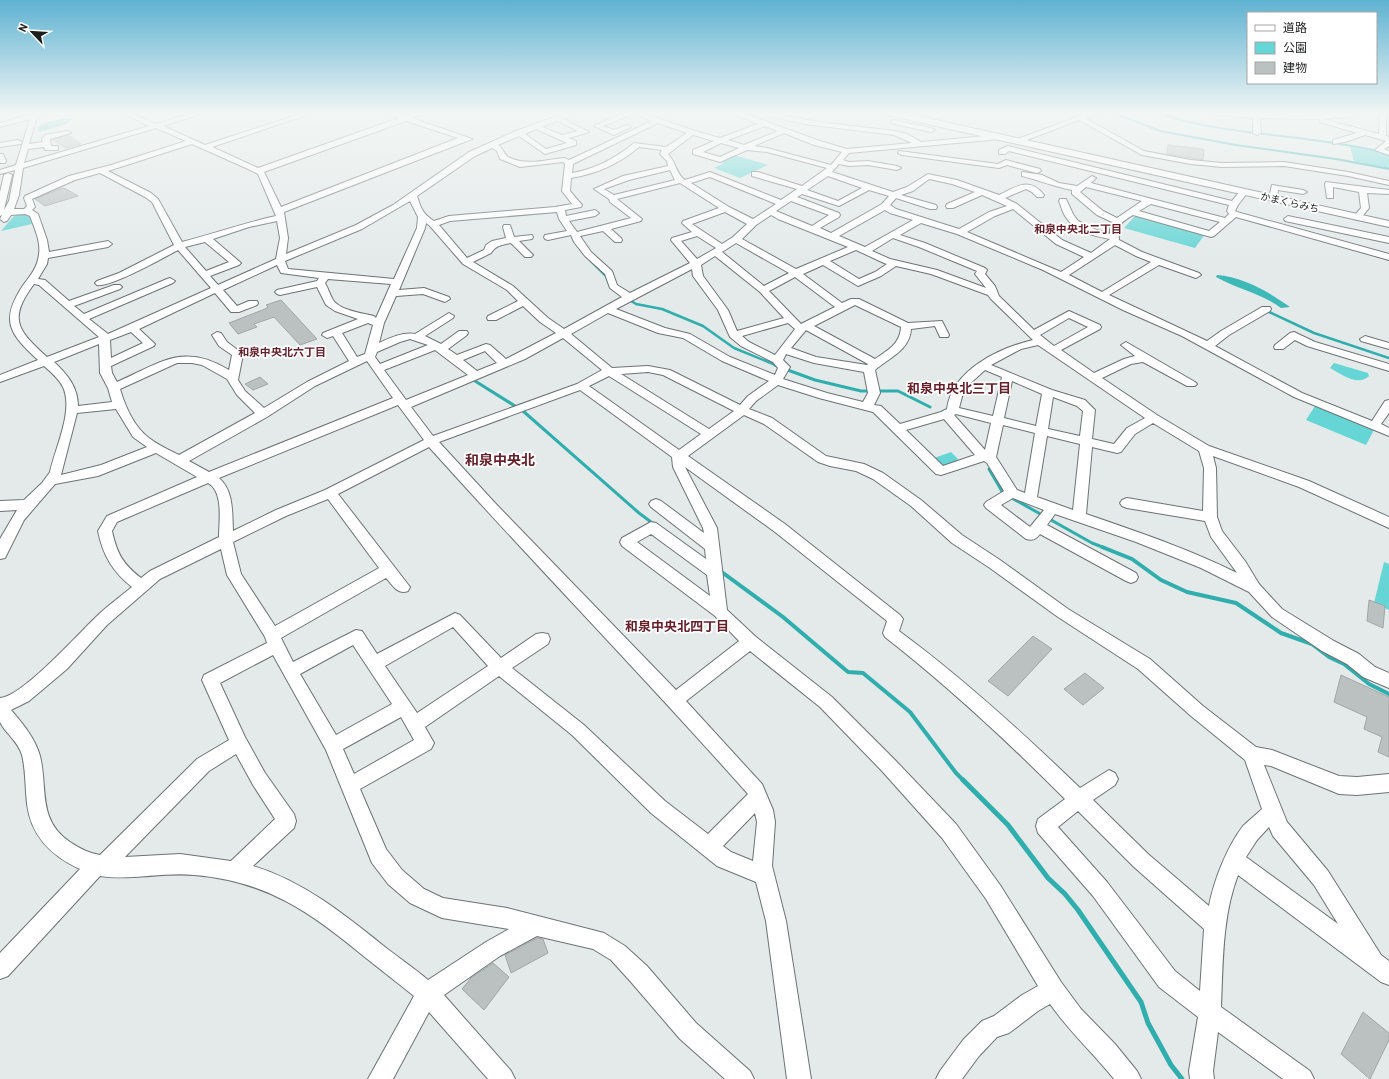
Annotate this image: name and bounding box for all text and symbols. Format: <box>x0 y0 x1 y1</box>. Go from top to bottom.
north arrow <box>12 12 52 52</box>
legend <box>1247 12 1377 84</box>
text: 道路 <box>1283 20 1307 34</box>
text: N <box>15 21 30 34</box>
text: 公園 <box>1283 40 1307 54</box>
text: 建物 <box>1283 60 1307 74</box>
street label: かまくらみち <box>1259 189 1321 215</box>
district label: 和泉中央北二丁目 <box>1034 222 1122 235</box>
district label: 和泉中央北六丁目 <box>238 345 326 358</box>
district label: 和泉中央北三丁目 <box>907 380 1011 396</box>
district label: 和泉中央北 <box>465 451 535 468</box>
district label: 和泉中央北四丁目 <box>625 618 729 634</box>

